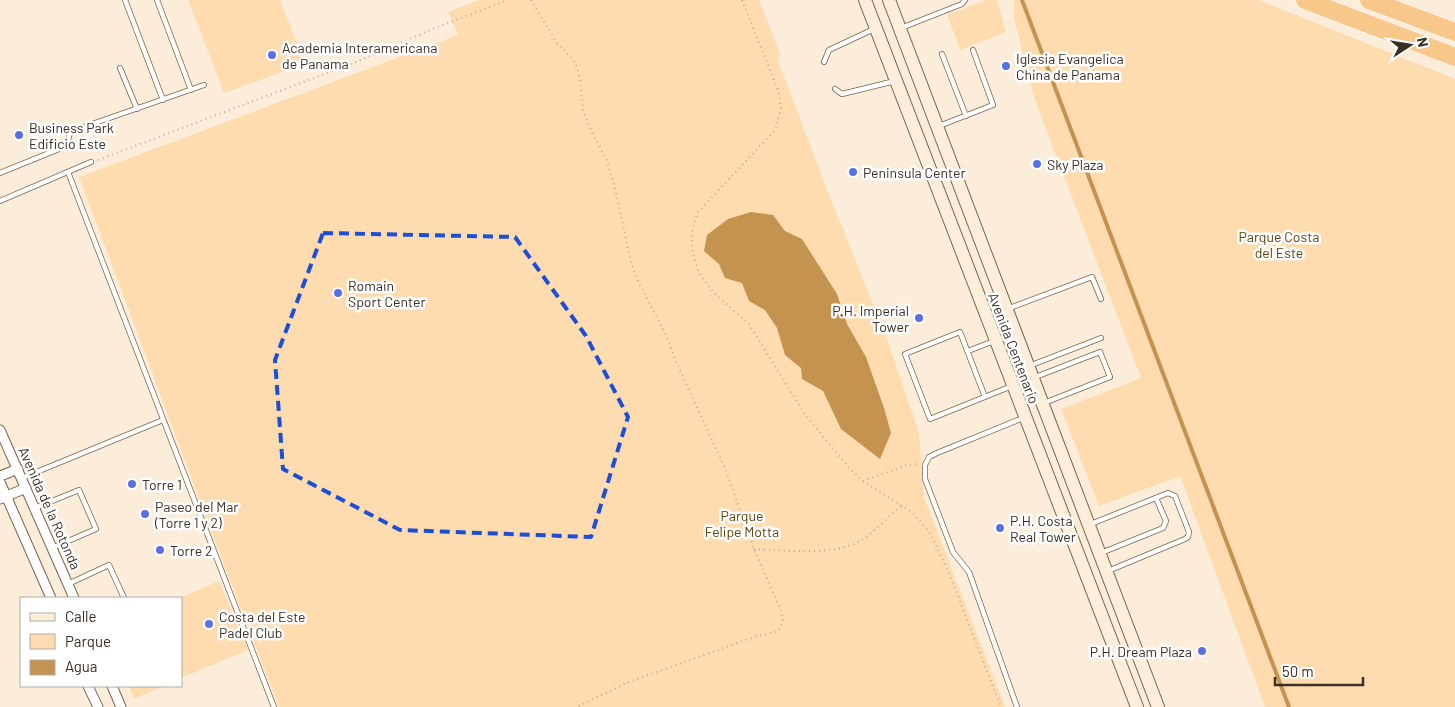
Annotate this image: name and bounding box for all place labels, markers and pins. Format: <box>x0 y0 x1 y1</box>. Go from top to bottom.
place label: Academia Interamericana de Panama <box>282 39 437 72</box>
marker: Academia Interamericana de Panama <box>266 49 278 61</box>
place label: Iglesia Evangelica China de Panama <box>1016 50 1124 83</box>
marker: Iglesia Evangelica China de Panama <box>1000 60 1012 72</box>
place label: Business Park Edificio Este <box>29 119 114 152</box>
marker: Business Park Edificio Este <box>13 129 25 141</box>
place label: Sky Plaza <box>1047 156 1104 173</box>
marker: Sky Plaza <box>1031 158 1043 170</box>
place label: Peninsula Center <box>863 164 966 181</box>
marker: Peninsula Center <box>847 166 859 178</box>
place label: Romain Sport Center <box>348 277 426 310</box>
marker: Romain Sport Center <box>332 287 344 299</box>
place label: P.H. Imperial Tower <box>832 302 909 335</box>
marker: P.H. Imperial Tower <box>913 312 925 324</box>
place label: Torre 1 <box>142 476 182 493</box>
marker: Torre 1 <box>126 478 138 490</box>
place label: Paseo del Mar (Torre 1 y 2) <box>154 498 238 531</box>
marker: Paseo del Mar (Torre 1 y 2) <box>139 508 151 520</box>
place label: P.H. Costa Real Tower <box>1010 512 1076 545</box>
marker: P.H. Costa Real Tower <box>994 522 1006 534</box>
place label: Torre 2 <box>170 542 213 559</box>
marker: Torre 2 <box>154 544 166 556</box>
place label: Costa del Este Padel Club <box>219 608 306 641</box>
marker: Costa del Este Padel Club <box>203 618 215 630</box>
place label: P.H. Dream Plaza <box>1090 643 1192 660</box>
marker: P.H. Dream Plaza <box>1196 645 1208 657</box>

